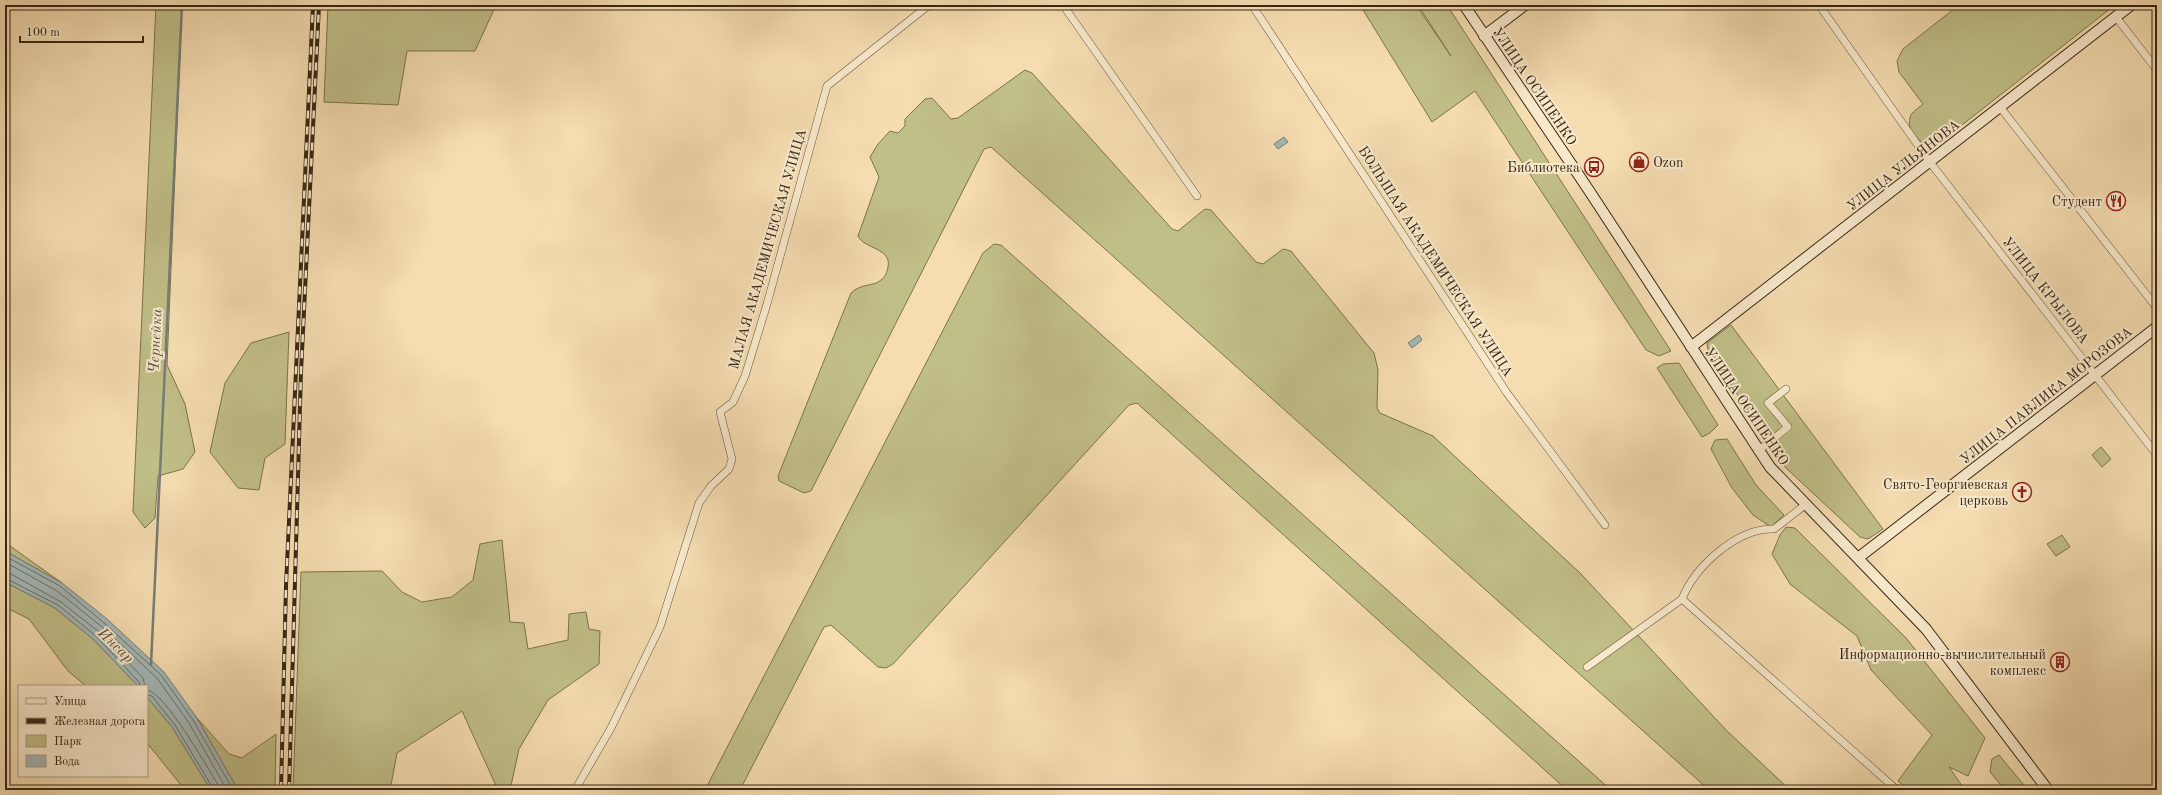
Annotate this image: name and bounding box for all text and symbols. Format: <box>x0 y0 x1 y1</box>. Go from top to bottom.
scale bar <box>20 18 143 44</box>
street label: УЛИЦА ОСИПЕНКО <box>1490 25 1579 148</box>
text: 100 m <box>26 27 60 39</box>
street label: УЛИЦА УЛЬЯНОВА <box>1845 117 1963 214</box>
street label: МАЛАЯ АКАДЕМИЧЕСКАЯ УЛИЦА <box>727 127 809 371</box>
street label: БОЛЬШАЯ АКАДЕМИЧЕСКАЯ УЛИЦА <box>1355 144 1515 380</box>
shop icon: Ozon <box>1628 151 1650 173</box>
bus stop icon: Библиотека <box>1583 156 1605 178</box>
place label: Ozon <box>1653 156 1684 170</box>
place label: Библиотека <box>1507 161 1580 175</box>
restaurant icon: Студент <box>2105 190 2127 212</box>
place label: Студент <box>2052 195 2102 209</box>
street label: УЛИЦА КРЫЛОВА <box>1999 235 2091 347</box>
water label: Чернейка <box>147 308 166 374</box>
street label: УЛИЦА ПАВЛИКА МОРОЗОВА <box>1958 324 2135 467</box>
street label: УЛИЦА ОСИПЕНКО <box>1702 345 1791 468</box>
place label: Свято-Георгиевская церковь <box>1883 478 2008 508</box>
church icon: Свято-Георгиевская церковь <box>2011 481 2033 503</box>
water label: Инсар <box>94 625 136 666</box>
place label: Информационно-вычислительный комплекс <box>1839 648 2046 678</box>
building icon: Информационно-вычислительный комплекс <box>2049 651 2071 673</box>
legend <box>18 685 148 777</box>
text: Улица <box>54 696 87 708</box>
text: Железная дорога <box>54 716 145 728</box>
text: Парк <box>54 736 82 748</box>
text: Вода <box>54 756 80 768</box>

